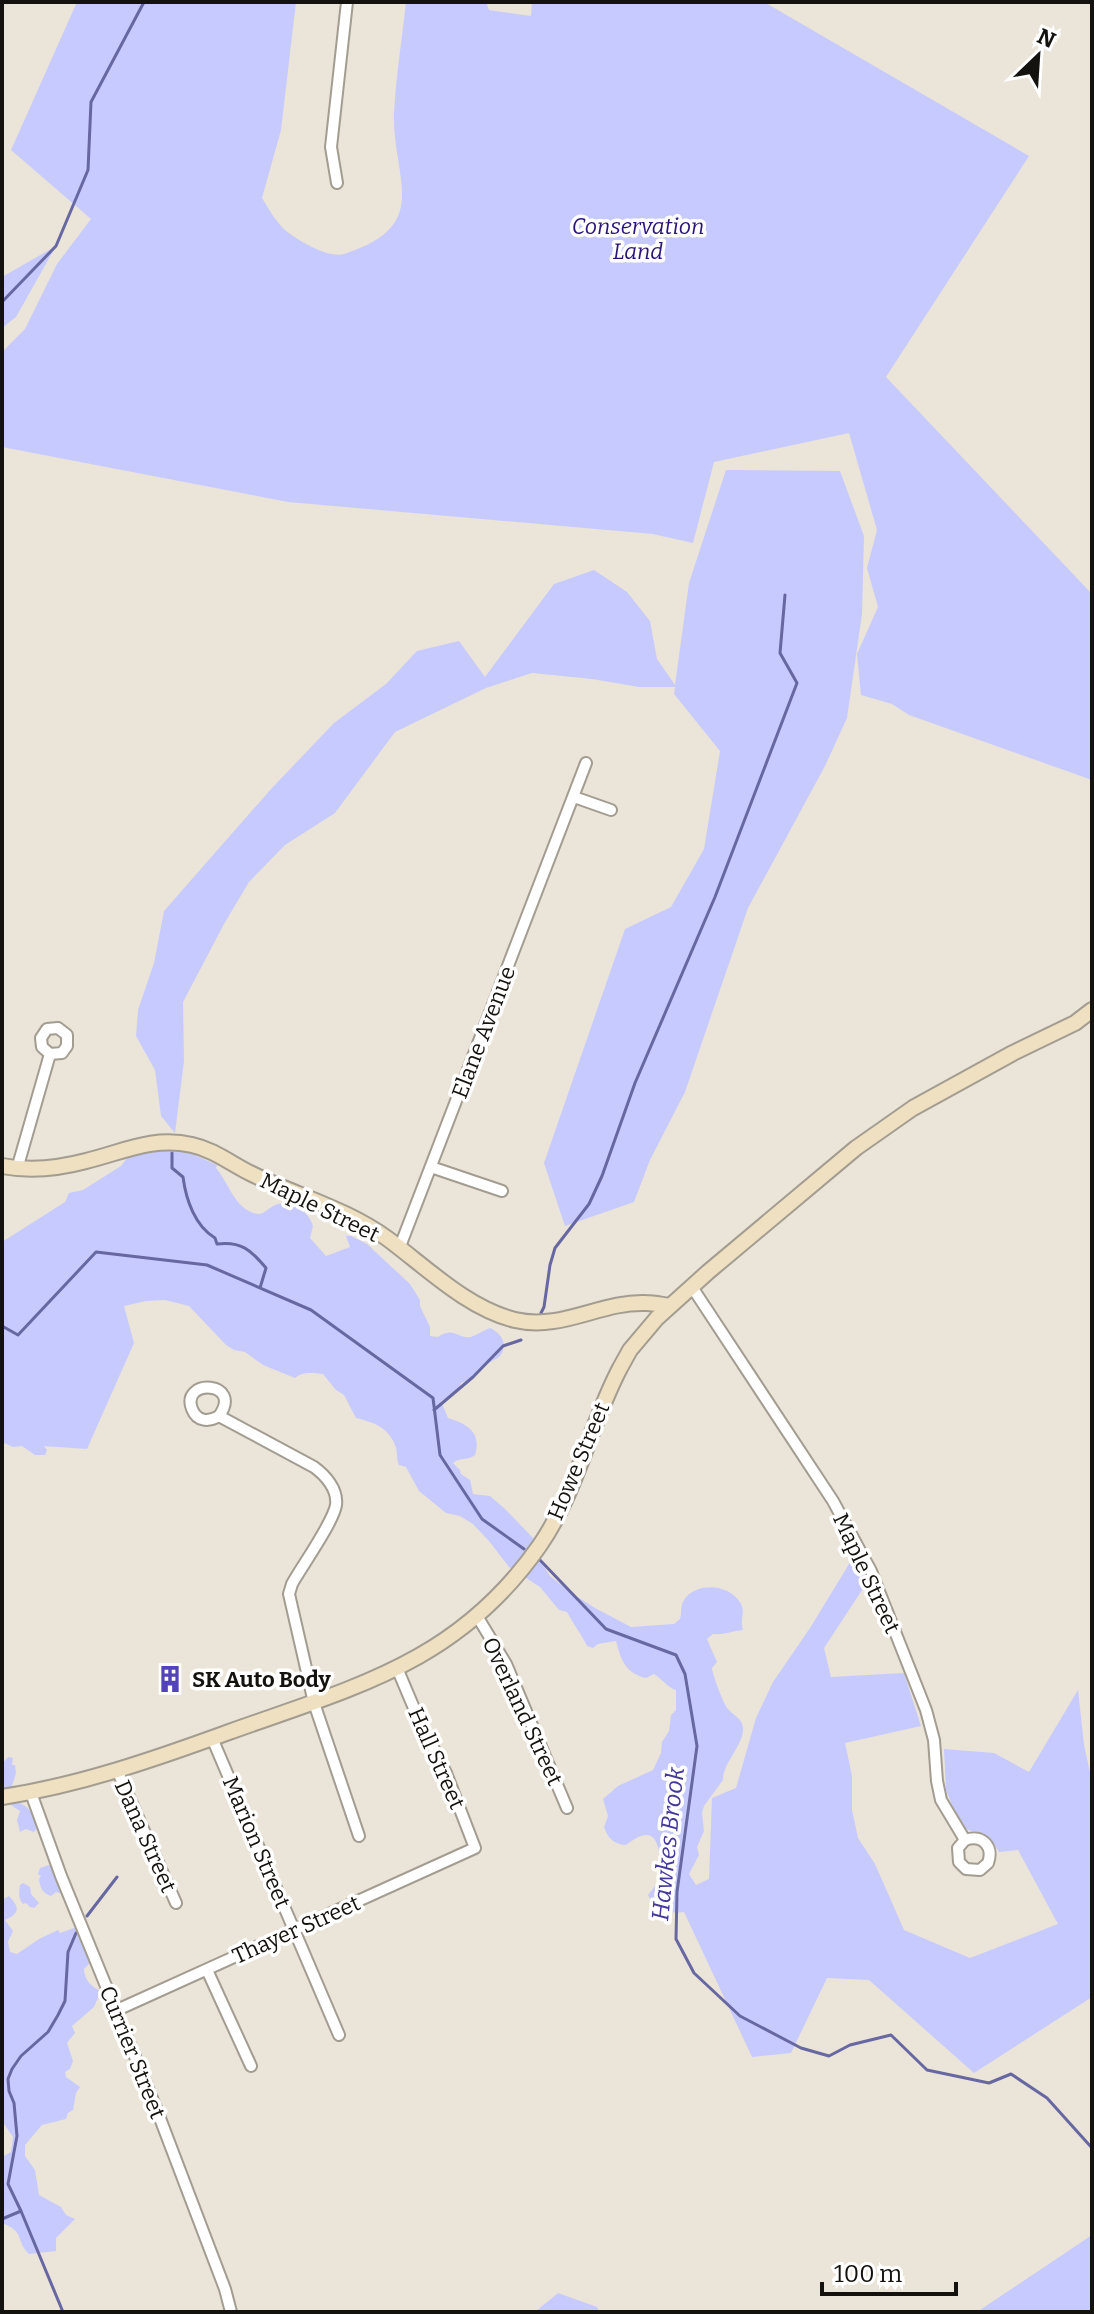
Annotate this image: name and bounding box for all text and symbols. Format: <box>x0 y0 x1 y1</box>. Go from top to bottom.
north arrow <box>998 16 1078 96</box>
text: N <box>1033 23 1060 54</box>
park label: Conservation Land <box>572 213 704 265</box>
street label: Elane Avenue <box>446 962 521 1102</box>
street label: Maple Street <box>256 1167 384 1248</box>
street label: Howe Street <box>542 1398 615 1524</box>
street label: Maple Street <box>827 1509 906 1638</box>
street label: Overland Street <box>476 1633 569 1790</box>
building icon: SK Auto Body <box>155 1664 185 1694</box>
place label: SK Auto Body <box>192 1666 331 1693</box>
street label: Hall Street <box>402 1703 471 1813</box>
water label: Hawkes Brook <box>646 1765 690 1922</box>
street label: Marion Street <box>217 1772 296 1912</box>
street label: Dana Street <box>109 1776 182 1896</box>
street label: Thayer Street <box>228 1889 364 1970</box>
street label: Currier Street <box>94 1982 171 2123</box>
scale bar <box>822 2246 956 2296</box>
text: 100 m <box>834 2260 902 2288</box>

